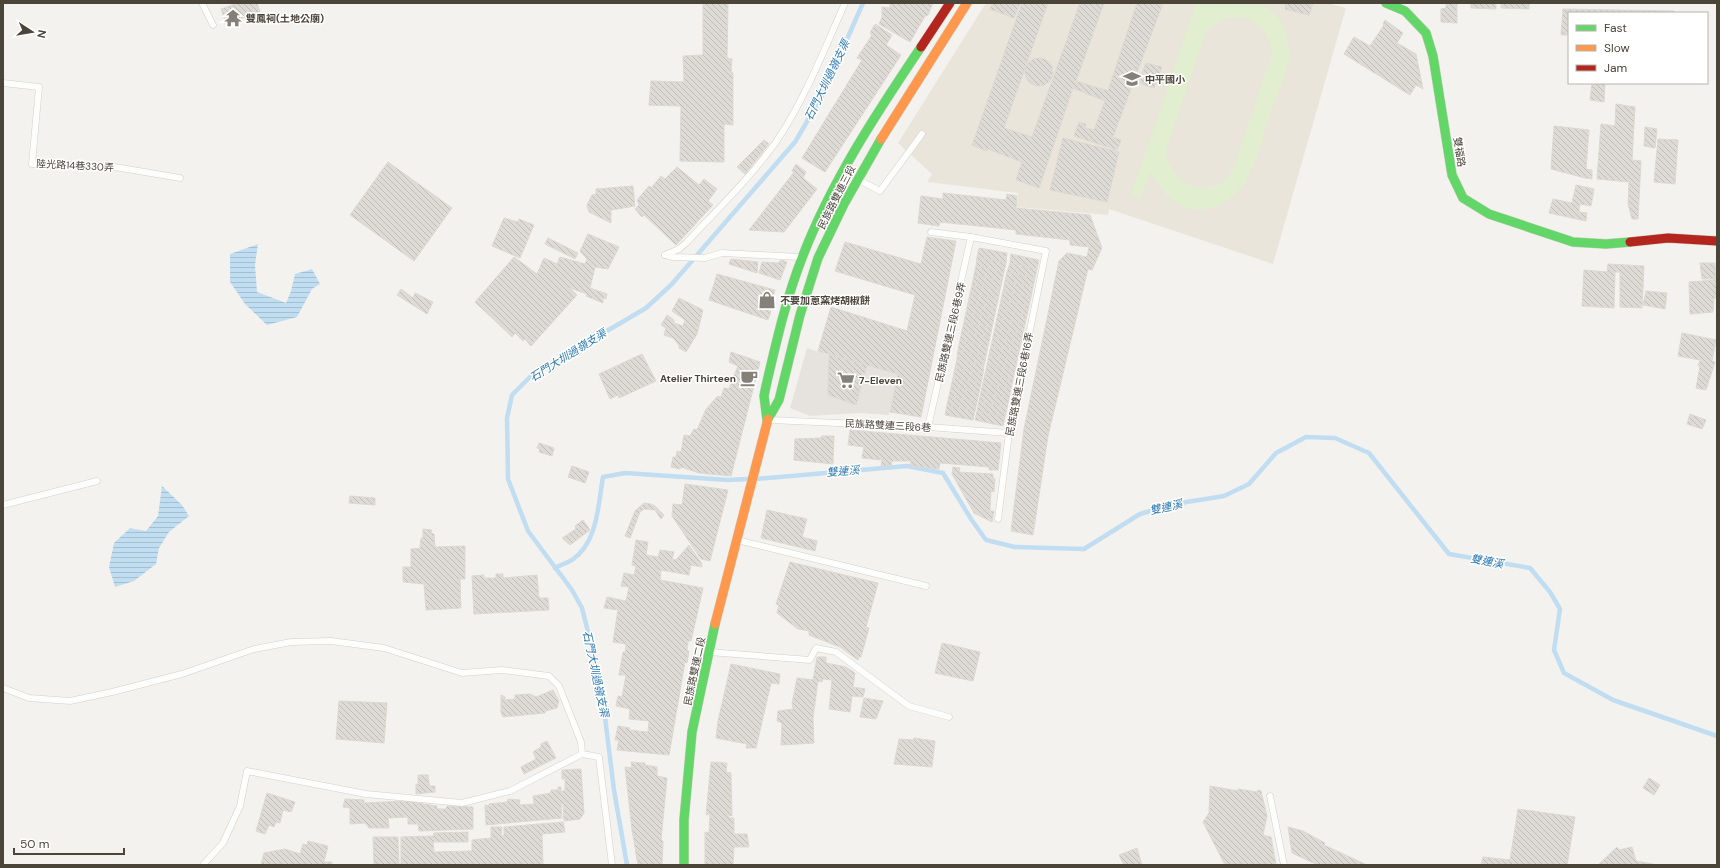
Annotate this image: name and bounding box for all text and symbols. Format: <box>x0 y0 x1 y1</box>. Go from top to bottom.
temple icon: 雙鳳祠(土地公廟) <box>223 8 243 28</box>
north arrow <box>12 12 52 52</box>
place label: 雙鳳祠(土地公廟) <box>246 12 324 25</box>
legend <box>1568 12 1708 84</box>
text: Fast <box>1604 20 1627 36</box>
text: N <box>34 29 49 39</box>
water label: 石門大圳過嶺支渠 <box>801 36 853 123</box>
text: Slow <box>1604 40 1630 56</box>
text: Jam <box>1604 60 1627 76</box>
school or university icon: 中平國小 <box>1122 69 1142 89</box>
place label: 中平國小 <box>1145 73 1186 86</box>
street label: 雙福路 <box>1451 136 1468 168</box>
street label: 陸光路14巷330弄 <box>36 157 114 174</box>
street label: 民族路雙連三段 <box>815 163 858 231</box>
street label: 民族路雙連三段6巷9弄 <box>933 281 968 384</box>
shop icon: 不要加蔥窯烤胡椒餅 <box>757 290 777 310</box>
place label: 不要加蔥窯烤胡椒餅 <box>780 294 870 307</box>
water label: 石門大圳過嶺支渠 <box>527 325 611 384</box>
street label: 民族路雙連三段6巷16弄 <box>1003 331 1036 437</box>
cafe icon: Atelier Thirteen <box>739 368 759 388</box>
supermarket icon: 7-Eleven <box>836 370 856 390</box>
place label: Atelier Thirteen <box>660 372 736 385</box>
place label: 7-Eleven <box>859 374 902 387</box>
street label: 民族路雙連三段6巷 <box>845 417 931 434</box>
water label: 雙連溪 <box>826 463 862 479</box>
water label: 雙連溪 <box>1148 496 1186 518</box>
water label: 雙連溪 <box>1470 551 1506 571</box>
water label: 石門大圳過嶺支渠 <box>580 630 612 720</box>
street label: 民族路雙連二段 <box>681 636 708 707</box>
scale bar <box>14 830 124 856</box>
text: 50 m <box>20 836 49 852</box>

